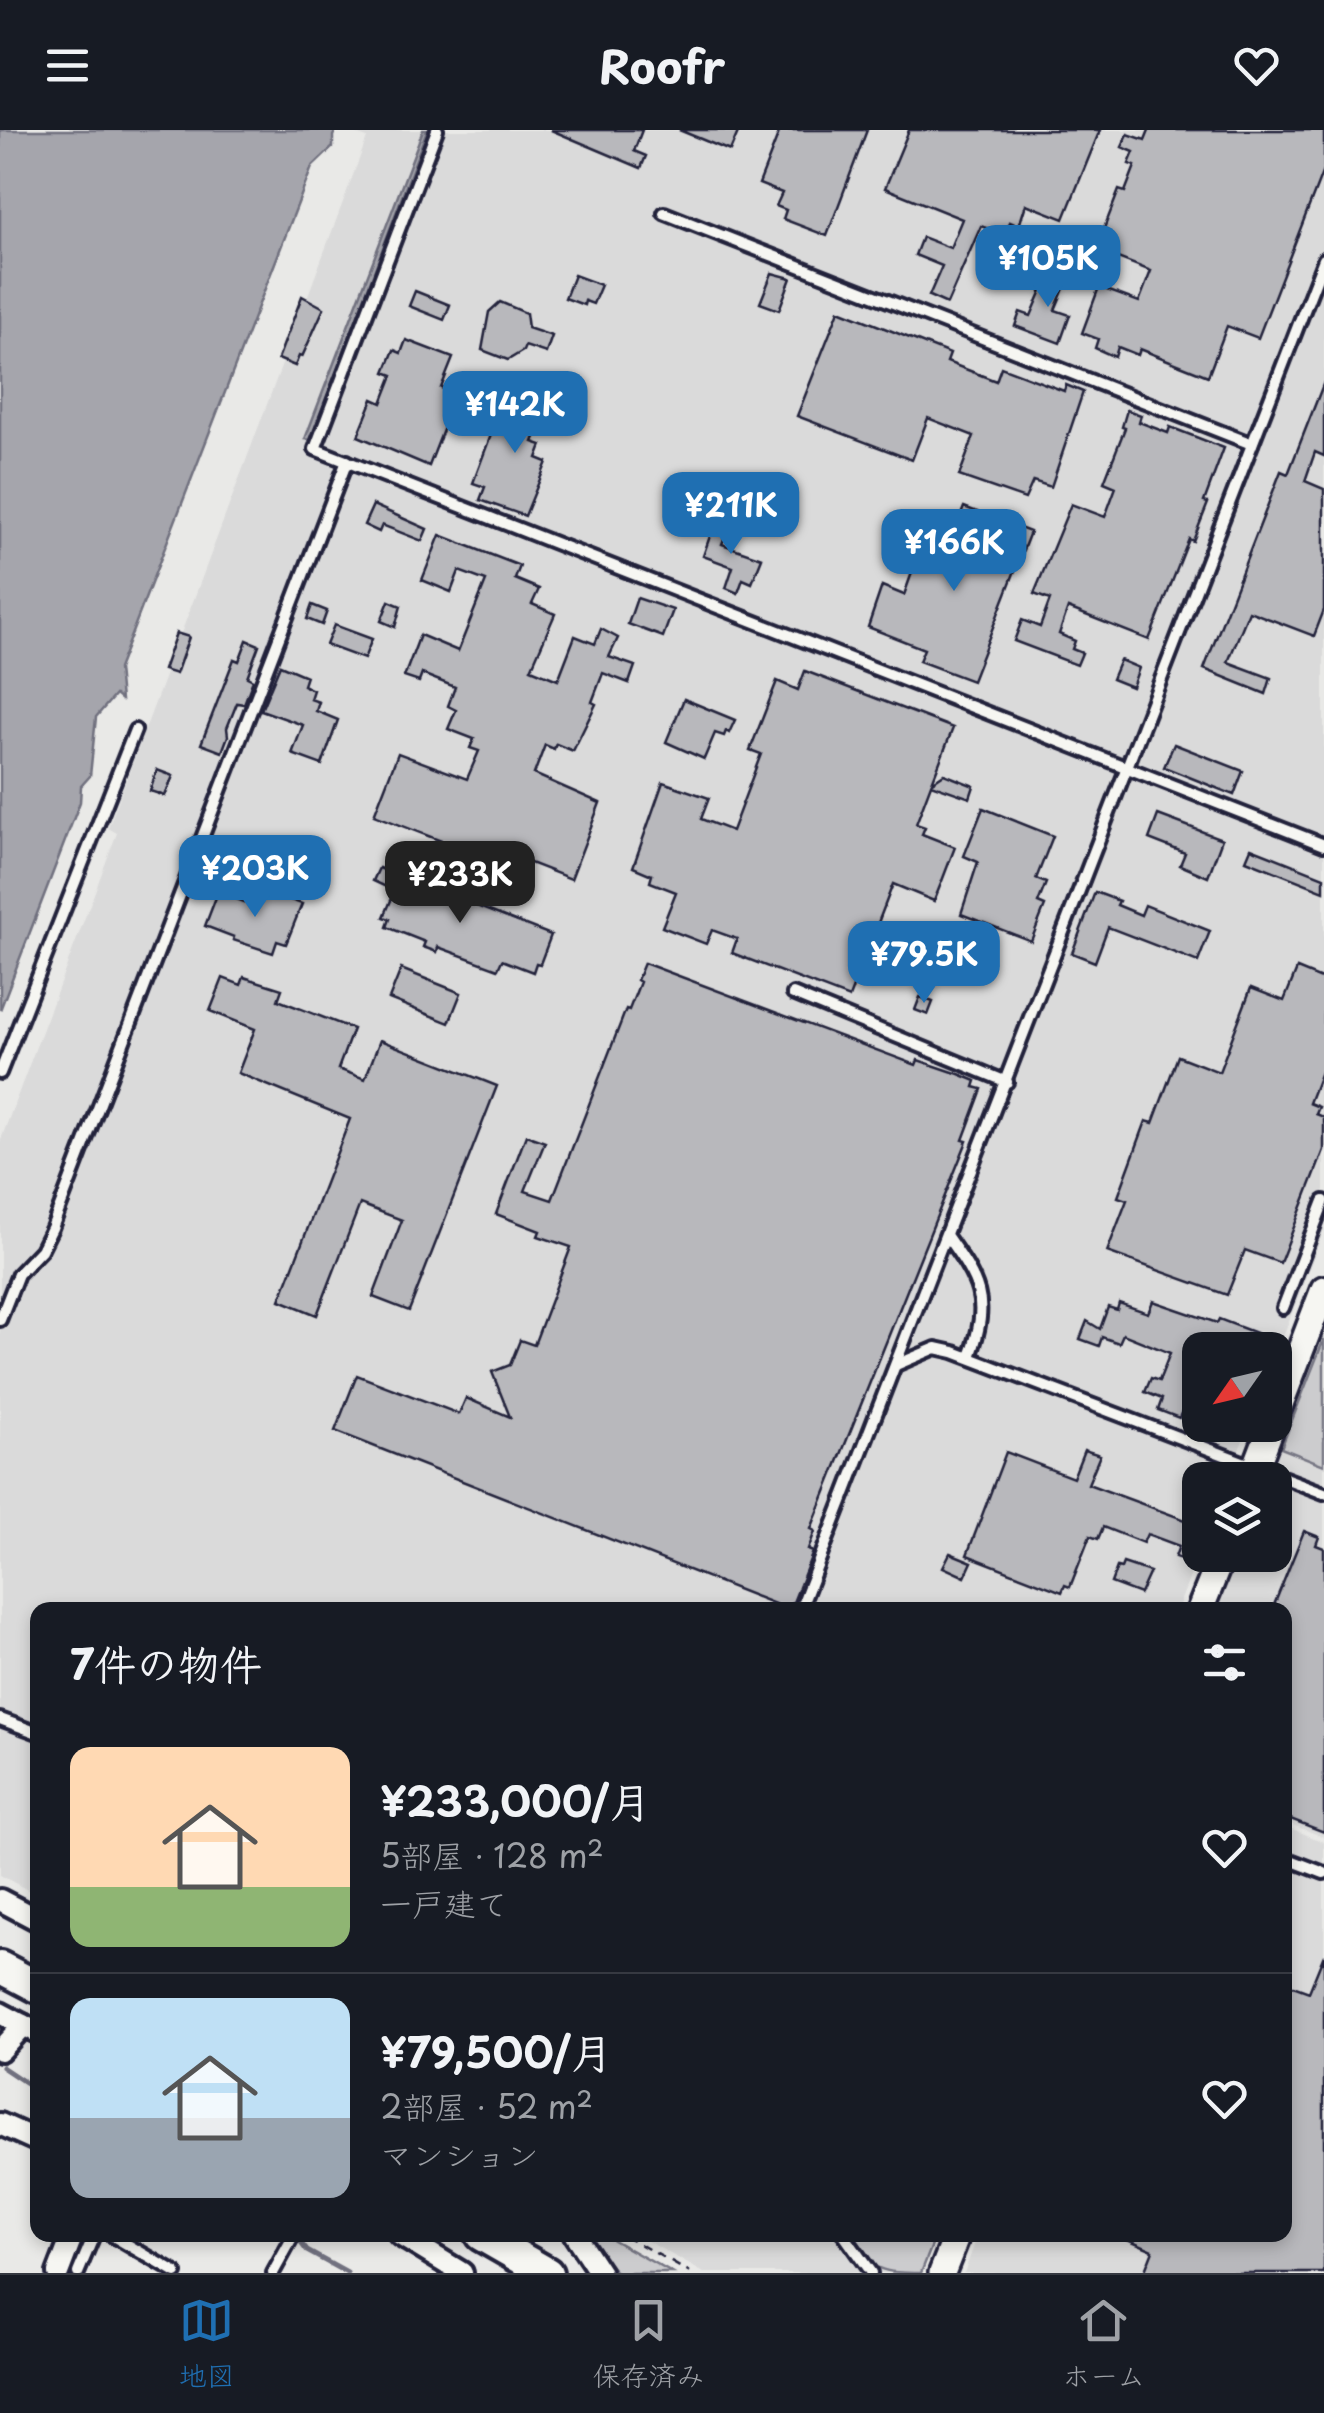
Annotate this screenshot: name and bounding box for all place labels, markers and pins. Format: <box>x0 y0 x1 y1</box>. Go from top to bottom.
pin: ¥105K <box>978 225 1118 310</box>
pin: ¥142K <box>445 371 585 456</box>
pin: ¥211K <box>661 472 801 557</box>
pin: ¥166K <box>884 509 1024 594</box>
pin: ¥203K <box>185 835 325 920</box>
pin: ¥233K <box>390 841 530 926</box>
pin: ¥79.5K <box>843 921 1005 1006</box>

